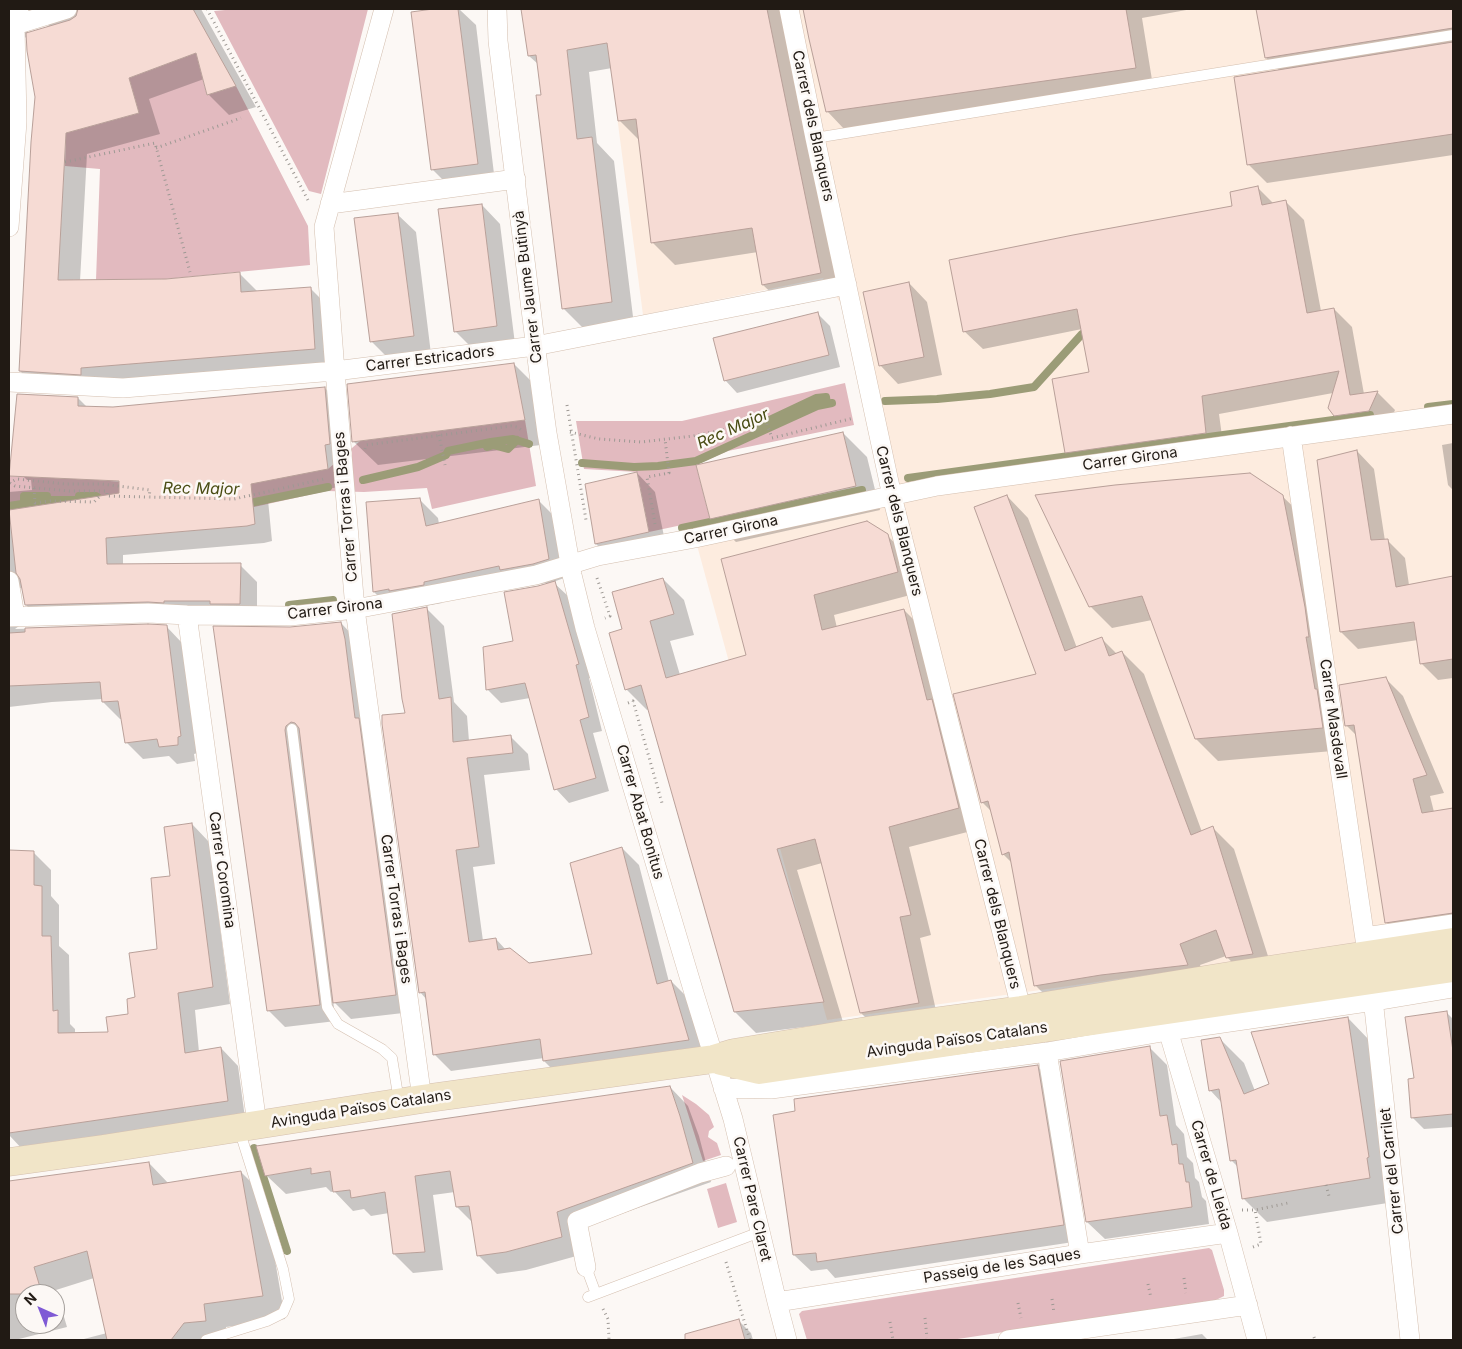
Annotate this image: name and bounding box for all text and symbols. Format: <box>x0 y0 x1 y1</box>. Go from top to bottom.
street label: Carrer dels Blanquers <box>788 49 838 203</box>
street label: Carrer Jaume Butinyà <box>510 210 546 364</box>
street label: Carrer Estricadors <box>365 342 495 376</box>
water label: Rec Major <box>694 405 772 453</box>
street label: Carrer Torras i Bages <box>330 431 362 583</box>
street label: Carrer Girona <box>1081 443 1179 475</box>
street label: Carrer dels Blanquers <box>872 444 926 598</box>
water label: Rec Major <box>162 479 240 499</box>
street label: Carrer Girona <box>682 511 780 549</box>
street label: Carrer Girona <box>286 594 384 624</box>
street label: Carrer Masdevall <box>1316 658 1350 780</box>
street label: Carrer Abat Bonitus <box>612 742 668 882</box>
street label: Carrer Coromina <box>205 810 239 930</box>
street label: Carrer Torras i Bages <box>377 833 415 985</box>
street label: Carrer dels Blanquers <box>970 837 1024 991</box>
street label: Avinguda Països Catalans <box>865 1018 1049 1062</box>
street label: Avinguda Països Catalans <box>269 1086 453 1132</box>
street label: Carrer del Carrilet <box>1376 1107 1408 1235</box>
street label: Carrer de Lleida <box>1187 1118 1235 1232</box>
street label: Carrer Pare Claret <box>729 1135 775 1263</box>
street label: Passeig de les Saques <box>922 1245 1082 1287</box>
north arrow <box>15 1284 65 1334</box>
text: N <box>20 1289 40 1308</box>

